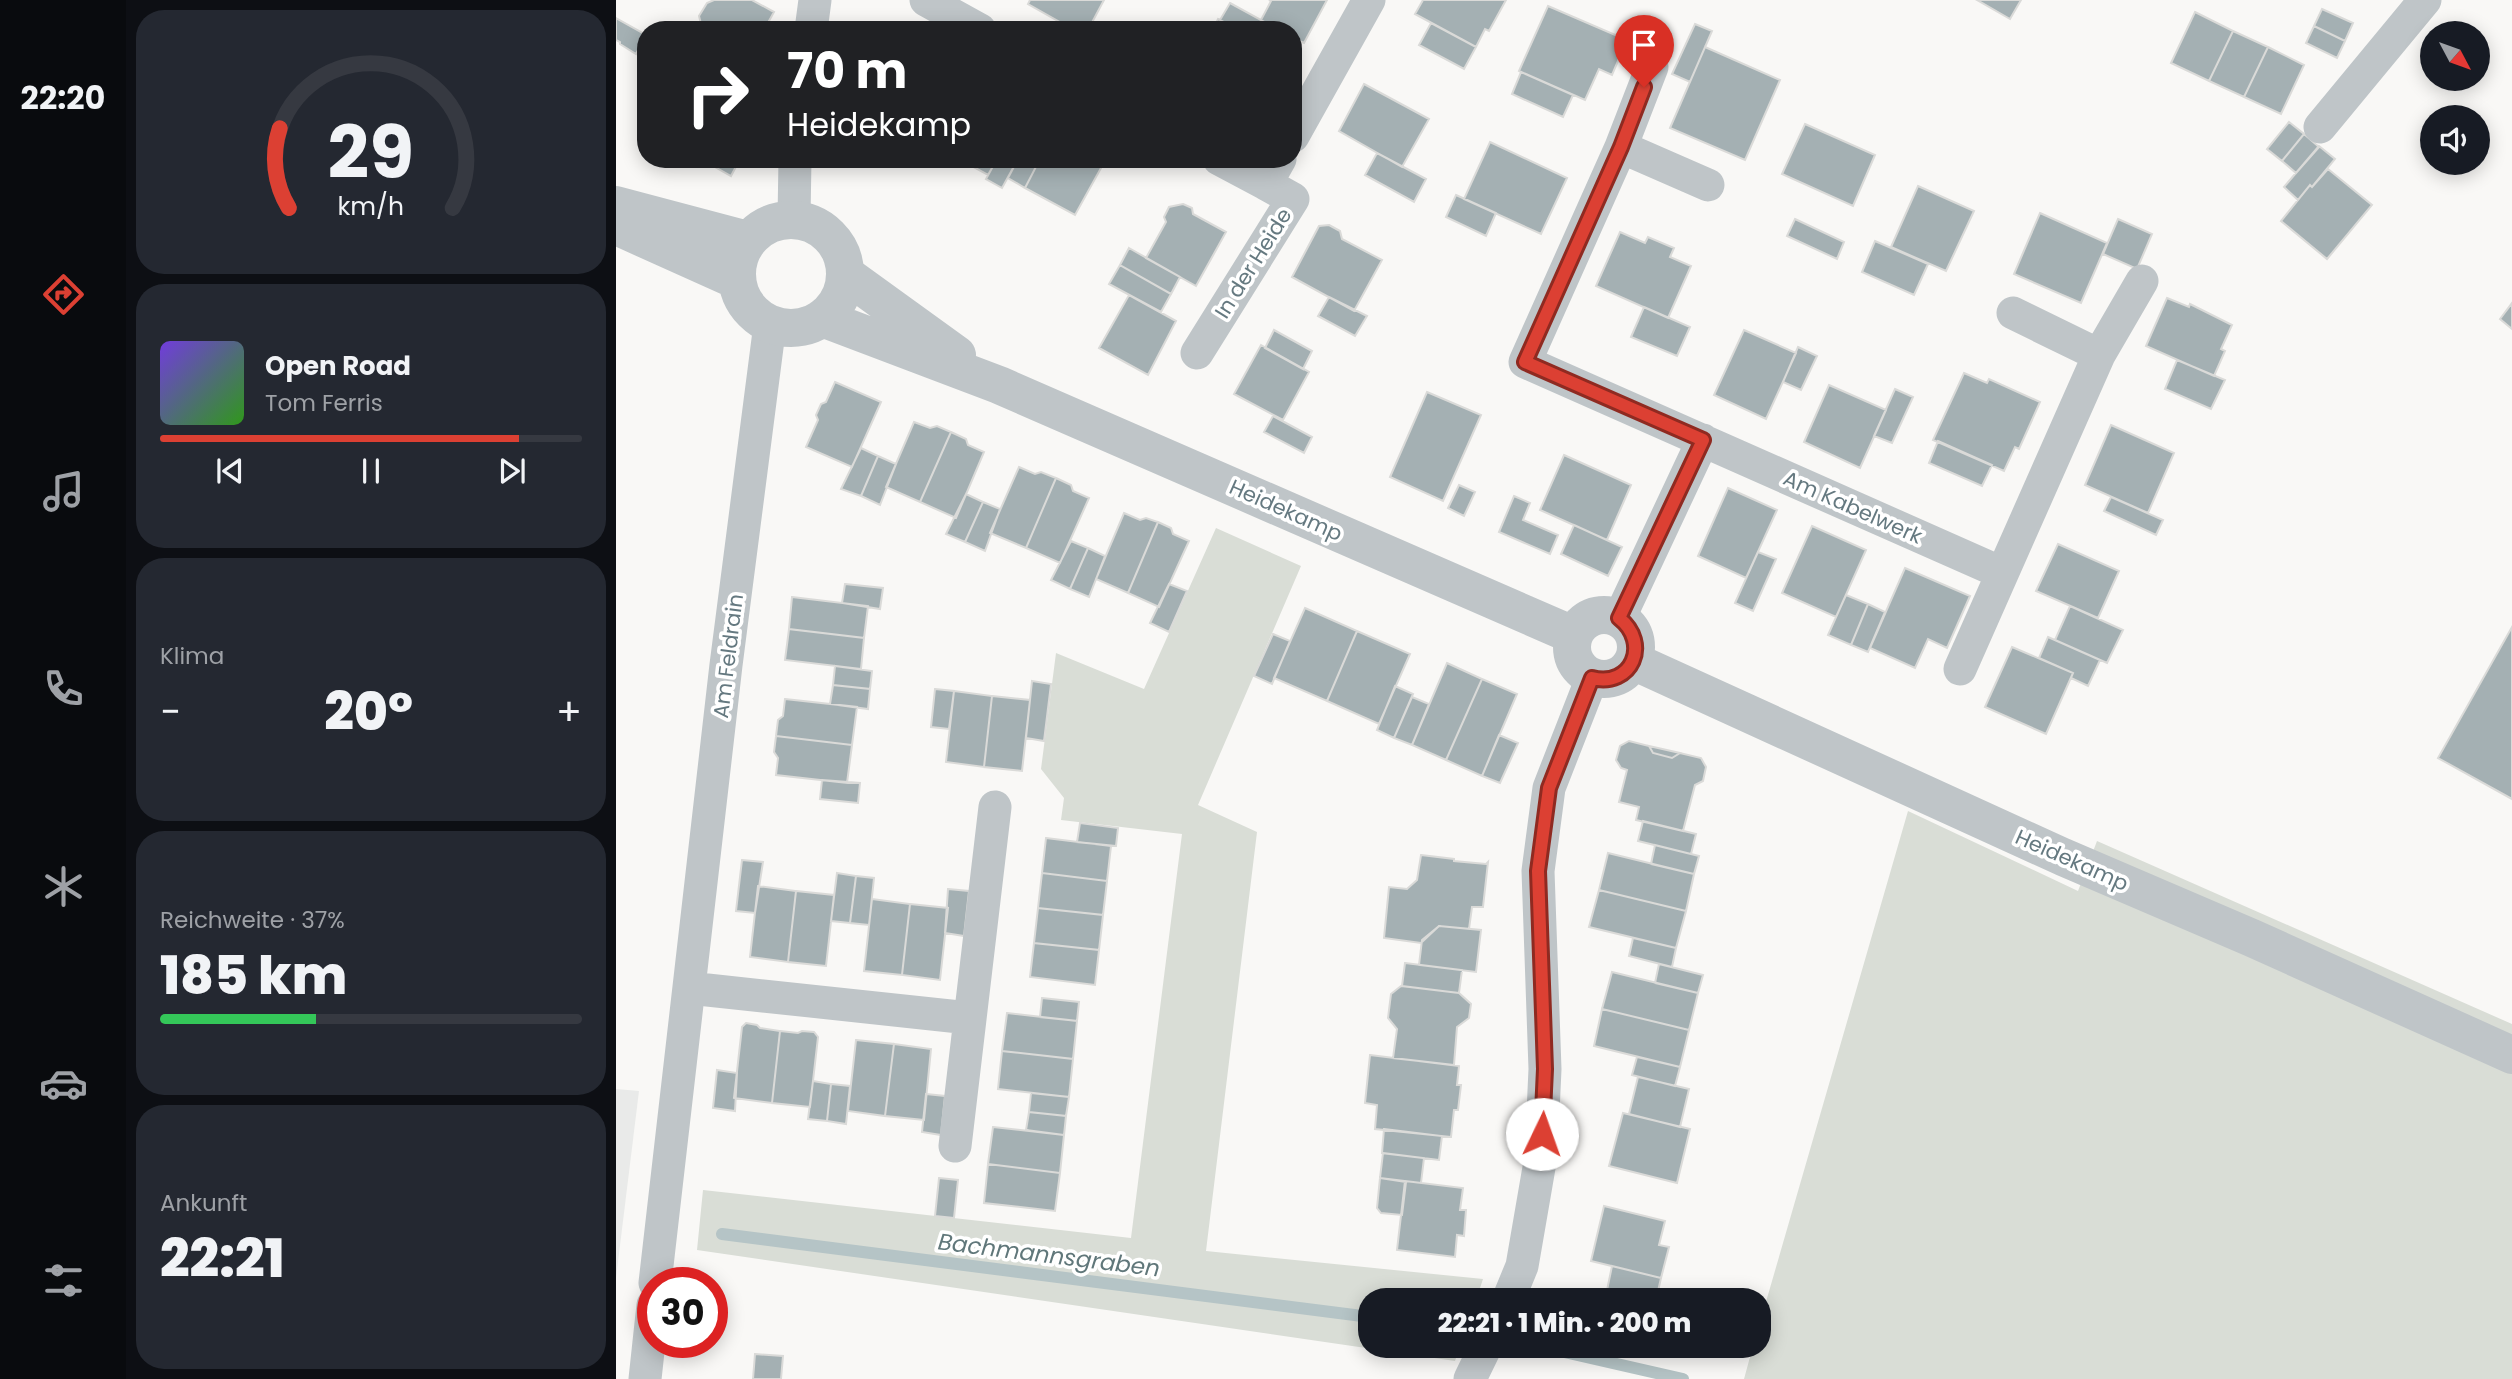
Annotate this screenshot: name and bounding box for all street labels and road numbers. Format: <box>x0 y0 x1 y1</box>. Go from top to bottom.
street label: In der Heide <box>1208 202 1298 324</box>
street label: Am Kabelwerk <box>1779 463 1927 551</box>
street label: Heidekamp <box>1225 472 1347 548</box>
street label: Am Feldrain <box>706 592 750 720</box>
street label: Heidekamp <box>2011 822 2133 898</box>

